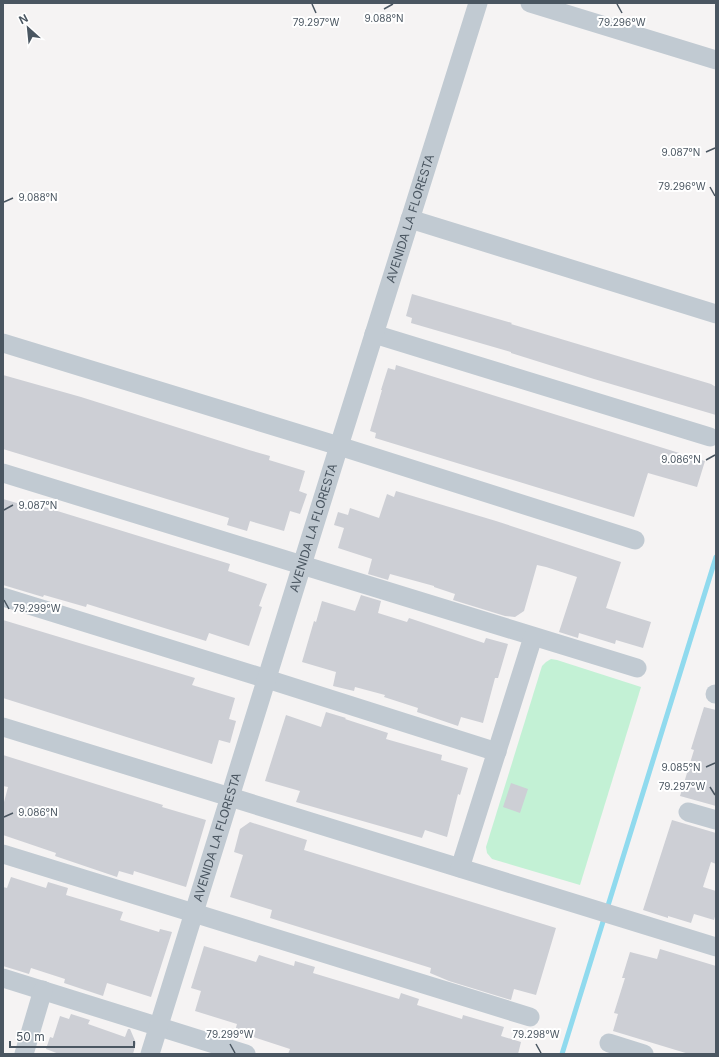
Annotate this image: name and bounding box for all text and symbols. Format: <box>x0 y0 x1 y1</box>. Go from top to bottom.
north arrow <box>8 8 48 48</box>
text: N <box>17 11 30 27</box>
text: 9.088°N <box>364 12 404 24</box>
text: 79.297°W <box>293 16 339 28</box>
text: 79.296°W <box>598 16 646 28</box>
text: 9.087°N <box>662 146 700 158</box>
street label: AVENIDA LA FLORESTA <box>383 152 437 285</box>
text: 79.296°W <box>658 180 706 192</box>
text: 9.088°N <box>18 191 58 203</box>
text: 9.086°N <box>661 453 701 465</box>
street label: AVENIDA LA FLORESTA <box>286 461 340 594</box>
text: 9.087°N <box>19 499 57 511</box>
text: 79.299°W <box>13 602 61 614</box>
text: 9.085°N <box>661 761 701 773</box>
street label: AVENIDA LA FLORESTA <box>190 771 244 903</box>
text: 79.297°W <box>659 780 705 792</box>
text: 9.086°N <box>18 806 58 818</box>
scale bar <box>10 1023 134 1049</box>
text: 79.299°W <box>206 1028 254 1040</box>
text: 79.298°W <box>512 1028 560 1040</box>
text: 50 m <box>16 1029 45 1044</box>

